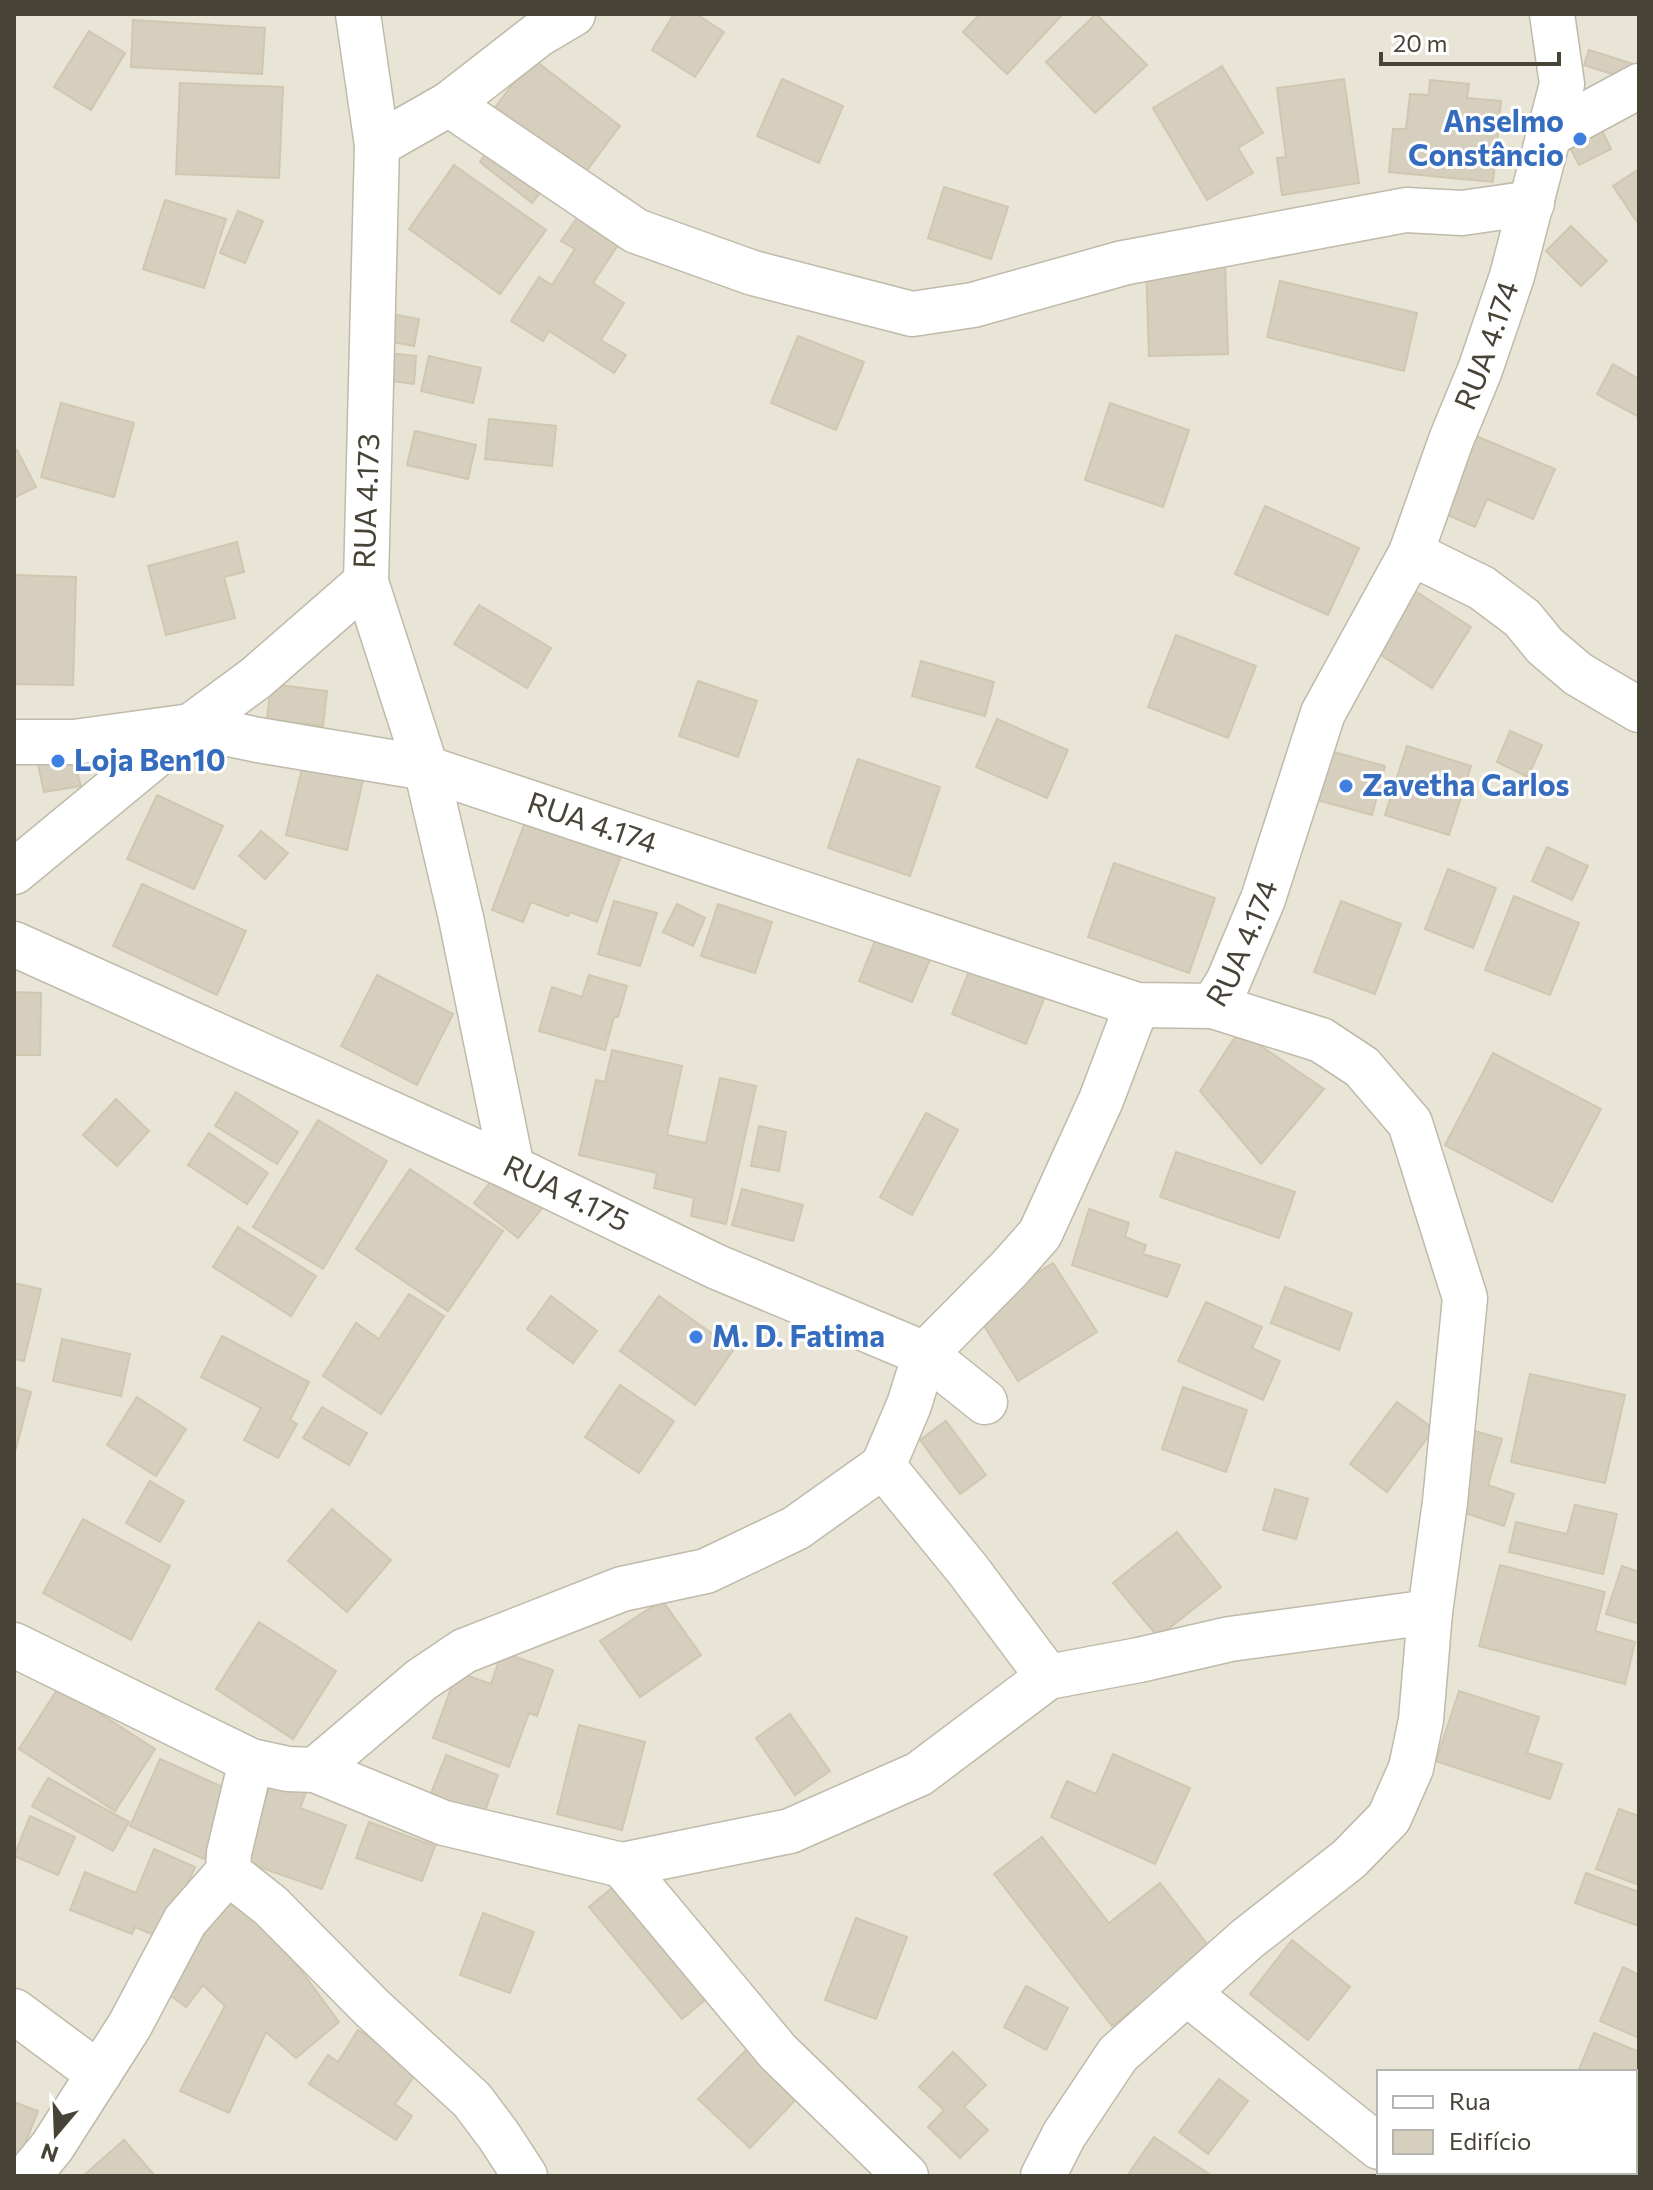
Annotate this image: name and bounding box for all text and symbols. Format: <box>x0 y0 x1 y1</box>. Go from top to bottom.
scale bar <box>1381 16 1559 66</box>
text: 20 m <box>1393 28 1447 57</box>
place label: Anselmo Constâncio <box>1408 101 1564 172</box>
marker: Anselmo Constâncio <box>1571 130 1589 148</box>
street label: RUA 4.174 <box>1445 275 1525 415</box>
street label: RUA 4.173 <box>344 433 385 569</box>
place label: Loja Ben10 <box>74 740 226 777</box>
marker: Loja Ben10 <box>49 752 67 770</box>
place label: Zavetha Carlos <box>1362 765 1569 802</box>
marker: Zavetha Carlos <box>1337 777 1355 795</box>
street label: RUA 4.174 <box>523 782 663 860</box>
street label: RUA 4.174 <box>1196 875 1284 1012</box>
street label: RUA 4.175 <box>498 1146 636 1238</box>
place label: M. D. Fatima <box>712 1316 885 1353</box>
marker: M. D. Fatima <box>687 1328 705 1346</box>
legend <box>1377 2070 1637 2174</box>
text: Rua <box>1449 2086 1491 2115</box>
north arrow <box>16 2094 96 2174</box>
text: Edifício <box>1449 2126 1531 2155</box>
text: N <box>37 2138 62 2169</box>

